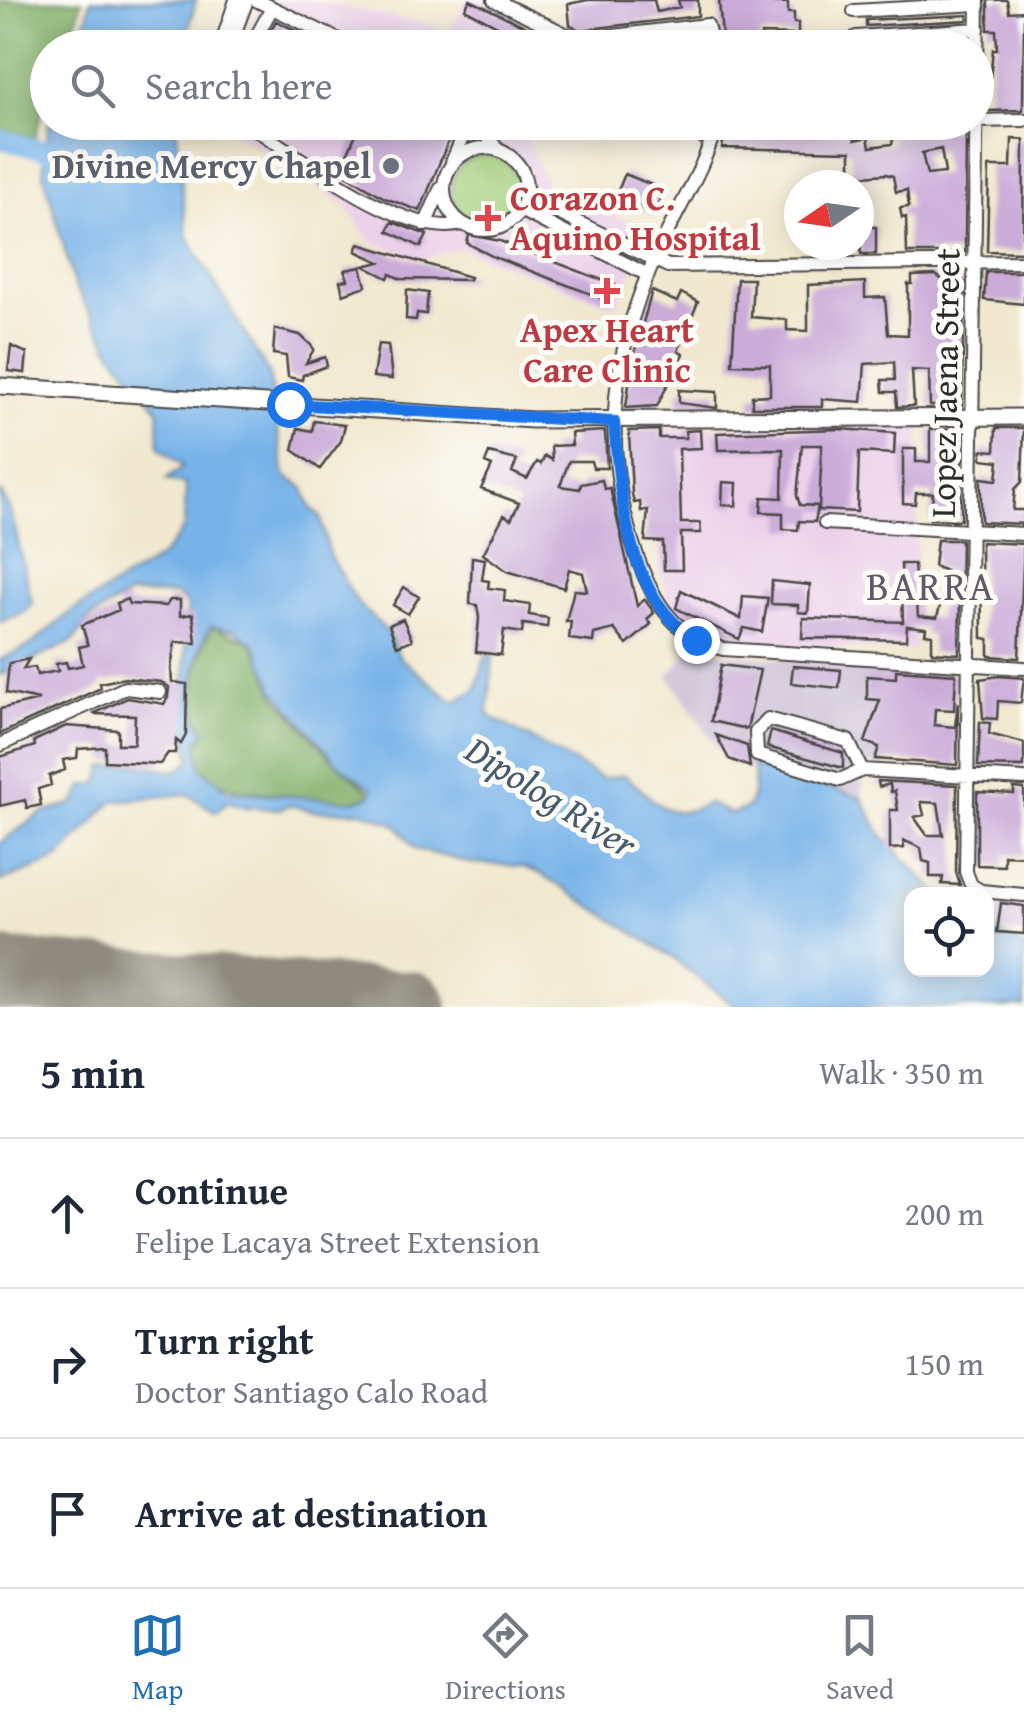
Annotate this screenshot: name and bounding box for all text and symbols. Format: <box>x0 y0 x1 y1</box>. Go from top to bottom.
search box <box>30 30 994 140</box>
text: Search here <box>145 57 333 113</box>
icon: search <box>65 58 120 113</box>
place label: Divine Mercy Chapel <box>52 140 371 191</box>
marker: Divine Mercy Chapel <box>380 155 402 177</box>
north arrow <box>784 170 874 260</box>
place label: Corazon C. Aquino Hospital <box>510 172 761 263</box>
marker: Corazon C. Aquino Hospital <box>475 205 501 231</box>
street label: Lopez Jaena Street <box>917 248 972 518</box>
marker: Apex Heart Care Clinic <box>594 278 620 304</box>
place label: Apex Heart Care Clinic <box>520 304 694 395</box>
route start <box>267 382 313 428</box>
district label: BARRA <box>866 556 996 615</box>
route end <box>674 618 720 664</box>
water label: Dipolog River <box>454 721 650 872</box>
map controls <box>904 887 994 977</box>
button: locate <box>904 887 994 977</box>
text: 5 min <box>40 1042 145 1103</box>
text: Walk · 350 m <box>819 1049 984 1096</box>
text: Continue <box>135 1162 288 1218</box>
icon: ahead <box>40 1186 95 1241</box>
text: 200 m <box>905 1190 984 1237</box>
text: Felipe Lacaya Street Extension <box>135 1218 540 1265</box>
text: Turn right <box>135 1312 314 1368</box>
icon: right <box>40 1336 95 1391</box>
text: 150 m <box>905 1340 984 1387</box>
text: Doctor Santiago Calo Road <box>135 1368 488 1415</box>
text: Arrive at destination <box>135 1485 488 1541</box>
icon: arrive <box>40 1486 95 1541</box>
tab: Map <box>130 1608 185 1709</box>
tab: Directions <box>445 1608 566 1709</box>
tab: Saved <box>826 1608 894 1709</box>

